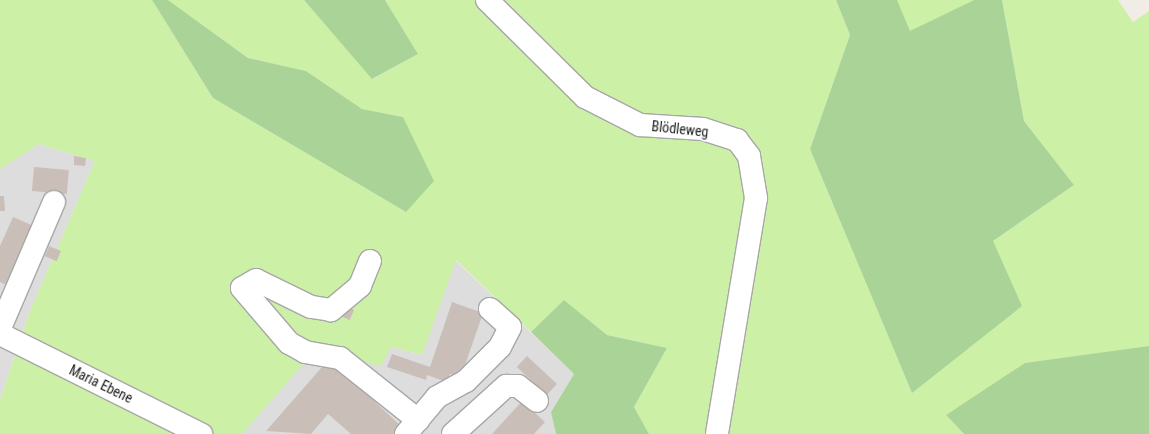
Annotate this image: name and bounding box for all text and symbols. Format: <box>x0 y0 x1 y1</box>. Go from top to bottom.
street label: Blödleweg <box>651 118 709 140</box>
street label: Maria Ebene <box>67 361 135 407</box>

